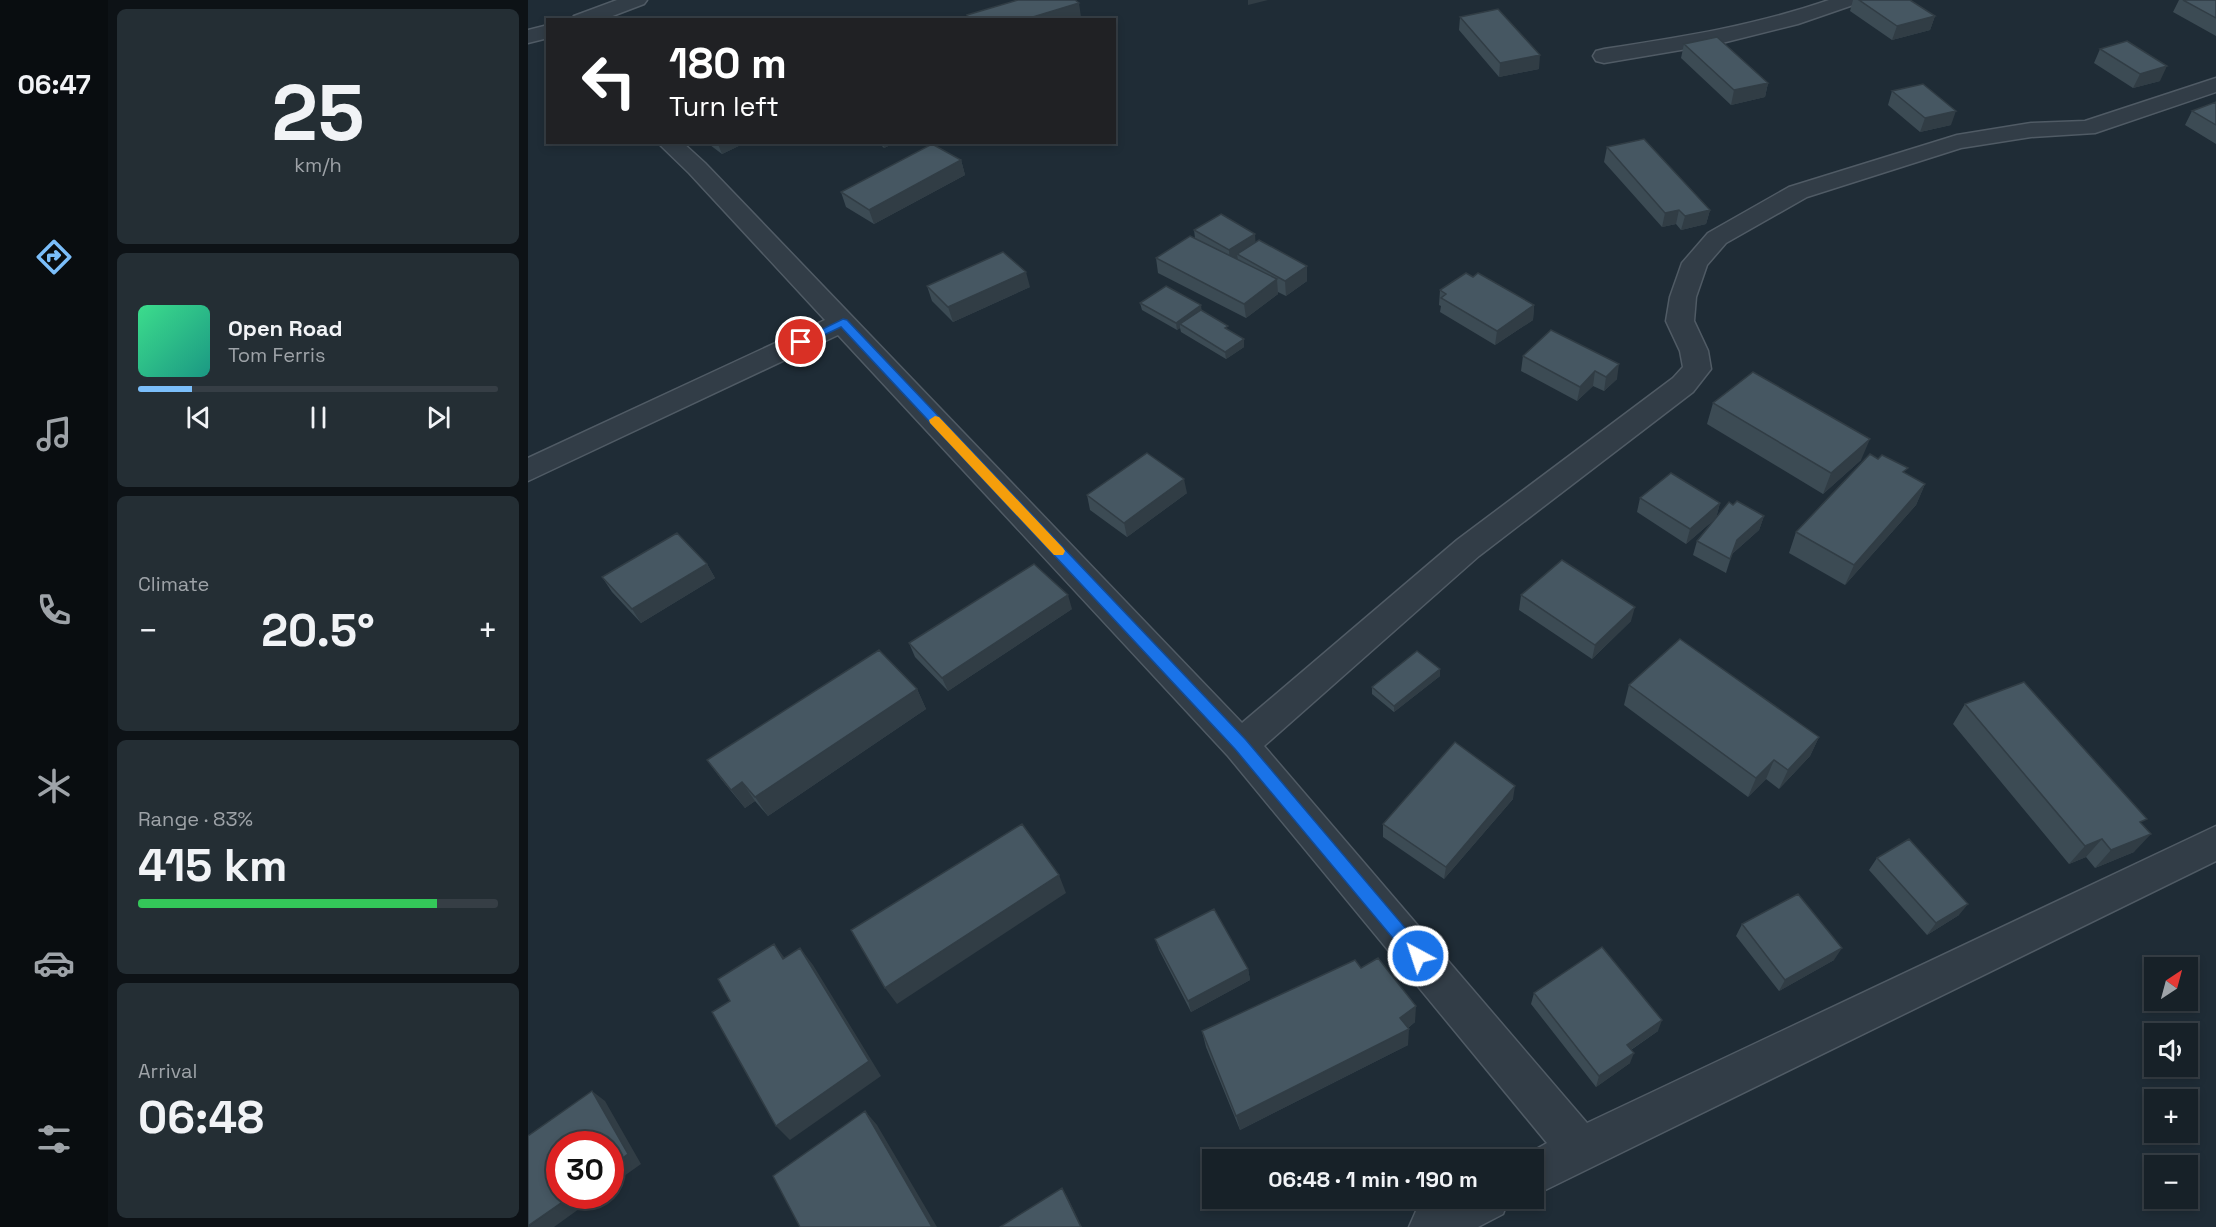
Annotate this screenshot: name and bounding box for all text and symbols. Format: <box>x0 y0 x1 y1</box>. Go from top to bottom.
text: 180 m <box>669 37 787 90</box>
icon: left <box>570 42 648 120</box>
text: 25 <box>271 63 365 163</box>
text: 06:47 <box>17 67 91 102</box>
text: Turn left <box>669 89 779 124</box>
text: km/h <box>294 152 342 178</box>
icon: directions <box>33 236 75 278</box>
text: Open Road <box>228 314 343 342</box>
pin <box>775 316 826 367</box>
icon: arrive <box>784 325 817 358</box>
text: Tom Ferris <box>228 342 326 368</box>
icon: previous <box>182 401 215 434</box>
icon: pause <box>302 401 335 434</box>
icon: next <box>422 401 455 434</box>
icon: music <box>33 413 75 455</box>
text: Climate <box>138 571 209 597</box>
icon: phone <box>33 589 75 631</box>
text: 20.5° <box>261 602 375 659</box>
text: − <box>138 610 158 652</box>
text: + <box>478 610 498 652</box>
icon: climate <box>33 765 75 807</box>
text: Range · 83% <box>138 806 253 832</box>
text: 415 km <box>138 837 288 894</box>
position arrow <box>1386 924 1450 988</box>
icon: car <box>33 942 75 984</box>
north arrow <box>2144 957 2198 1011</box>
map controls <box>2144 957 2198 1209</box>
button: sound <box>2144 1023 2198 1077</box>
text: Arrival <box>138 1058 197 1084</box>
text: 06:48 <box>138 1089 264 1146</box>
button: + <box>2144 1089 2198 1143</box>
icon: filters <box>33 1118 75 1160</box>
speed limit sign: 30 <box>546 1131 624 1209</box>
button: − <box>2144 1155 2198 1209</box>
text: 06:48 · 1 min · 190 m <box>1268 1165 1478 1193</box>

